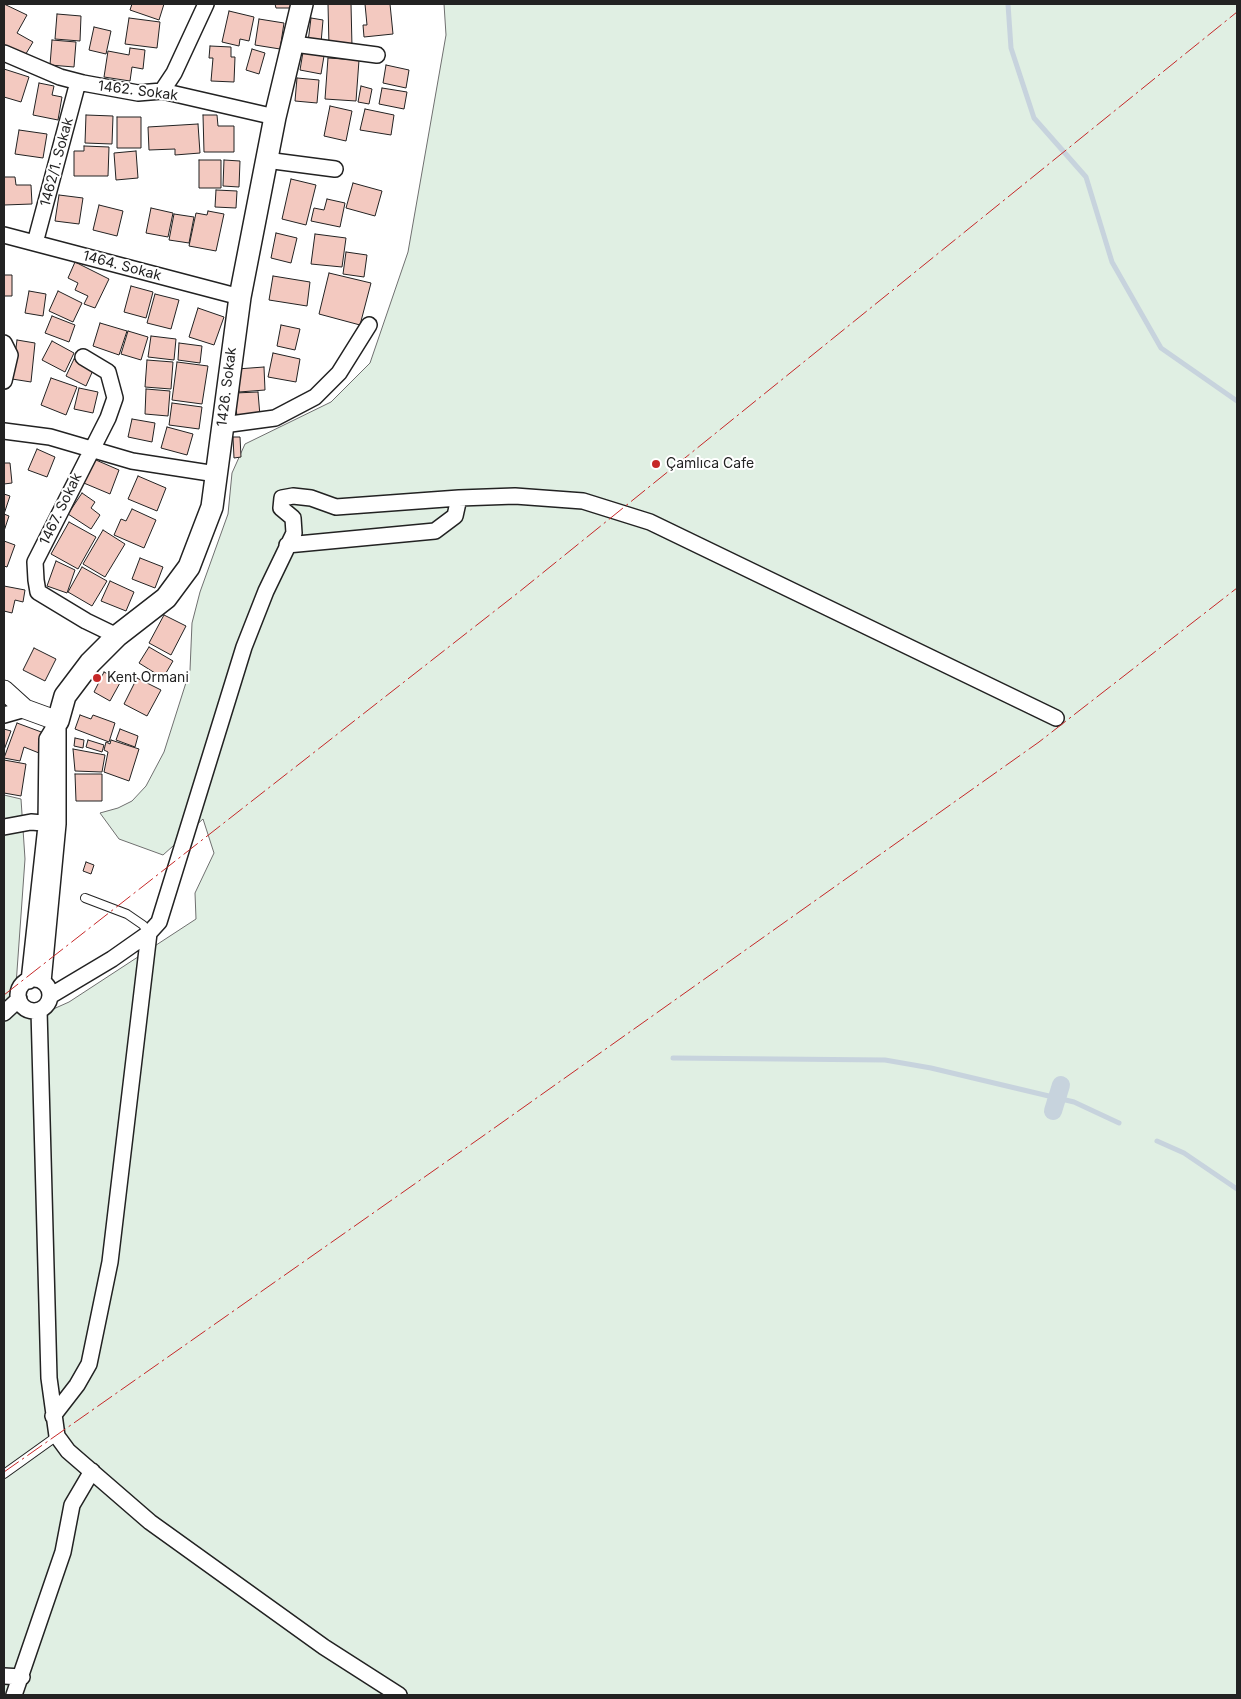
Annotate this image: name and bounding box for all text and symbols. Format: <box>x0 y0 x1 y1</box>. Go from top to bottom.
street label: 1462. Sokak <box>97 78 179 104</box>
street label: 1462/1. Sokak <box>37 116 77 208</box>
street label: 1464. Sokak <box>81 247 163 285</box>
street label: 1426. Sokak <box>214 346 240 428</box>
place label: Çamlıca Cafe <box>666 456 754 472</box>
marker: Çamlıca Cafe <box>650 458 662 470</box>
street label: 1467. Sokak <box>36 470 86 548</box>
place label: Kent Ormani <box>107 670 189 686</box>
marker: Kent Ormani <box>91 672 103 684</box>

